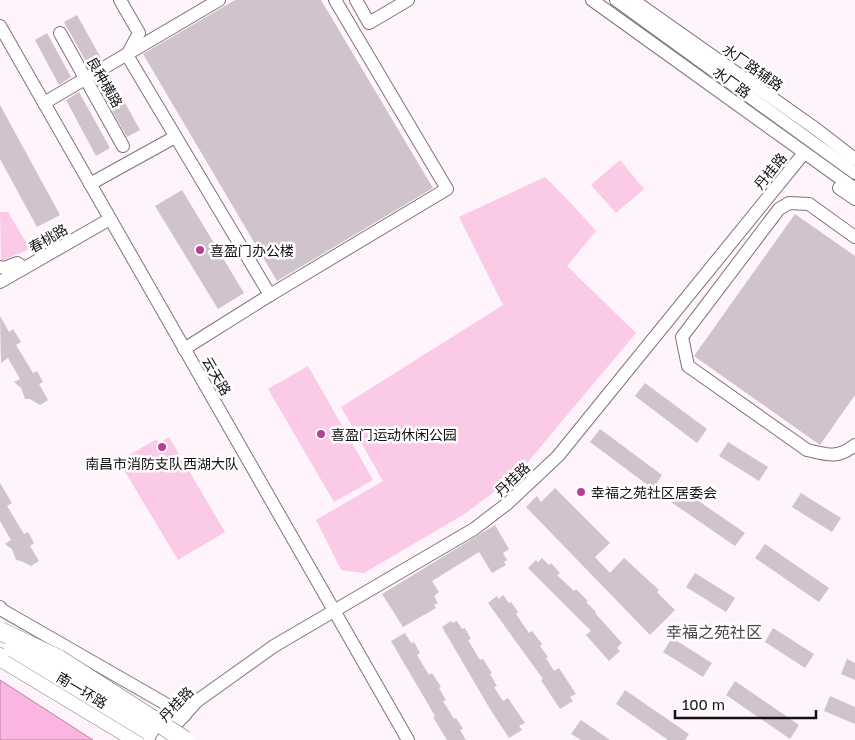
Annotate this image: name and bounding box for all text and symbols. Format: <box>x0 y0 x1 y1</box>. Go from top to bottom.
street label: 水厂路辅路 <box>720 40 786 94</box>
street label: 良种横路 <box>84 54 126 110</box>
street label: 水厂路 <box>710 63 754 101</box>
street label: 丹桂路 <box>750 149 790 193</box>
street label: 春桃路 <box>26 220 70 256</box>
place label: 喜盈门办公楼 <box>210 242 294 259</box>
marker: 喜盈门办公楼 <box>194 244 206 256</box>
street label: 云天路 <box>199 354 235 398</box>
place label: 喜盈门运动休闲公园 <box>331 426 457 443</box>
marker: 喜盈门运动休闲公园 <box>315 428 327 440</box>
marker: 南昌市消防支队西湖大队 <box>156 441 168 453</box>
place label: 南昌市消防支队西湖大队 <box>85 455 239 472</box>
street label: 丹桂路 <box>491 458 533 500</box>
place label: 幸福之苑社区居委会 <box>591 484 717 501</box>
marker: 幸福之苑社区居委会 <box>575 486 587 498</box>
district label: 幸福之苑社区 <box>666 622 762 642</box>
street label: 南一环路 <box>54 668 110 712</box>
street label: 丹桂路 <box>155 683 197 725</box>
scale bar <box>675 688 816 720</box>
text: 100 m <box>682 695 725 713</box>

